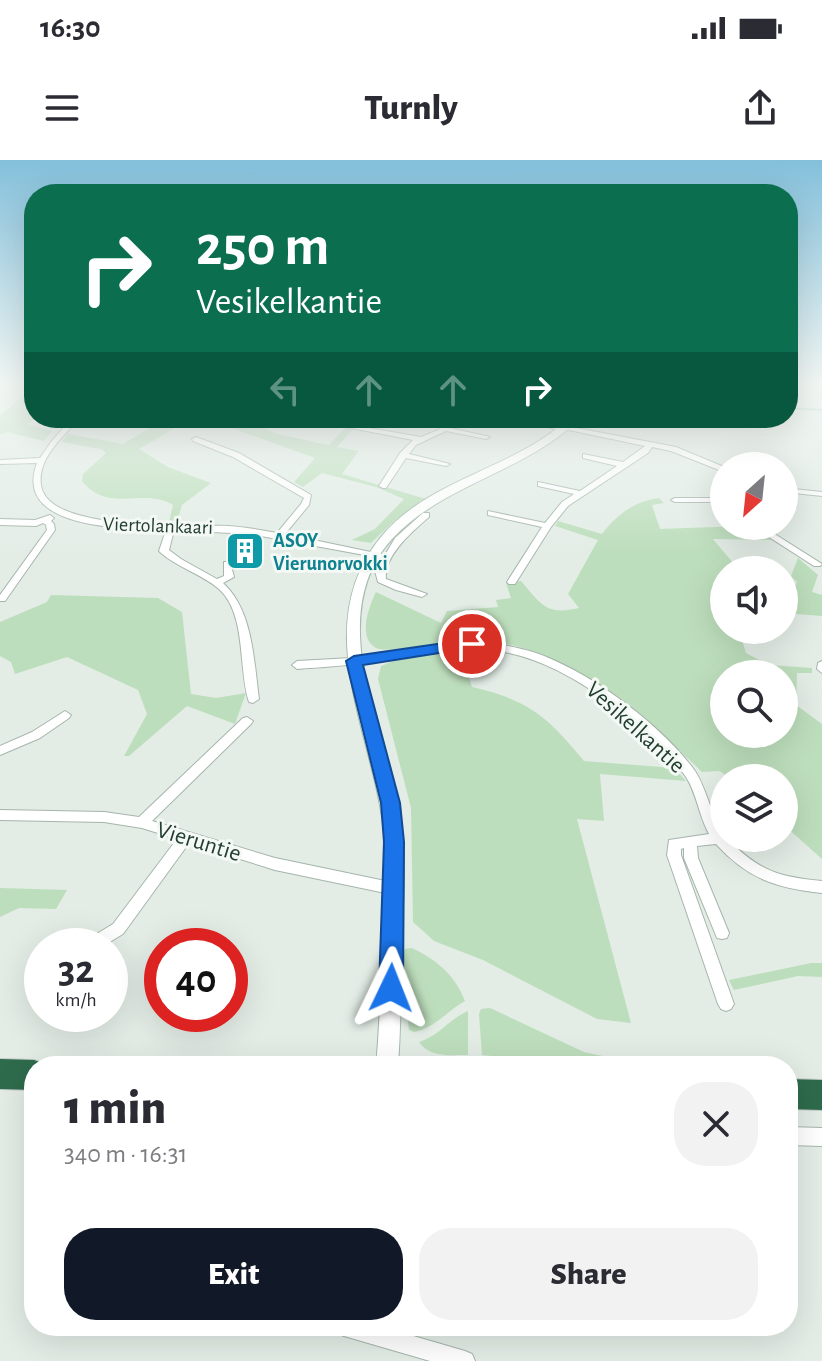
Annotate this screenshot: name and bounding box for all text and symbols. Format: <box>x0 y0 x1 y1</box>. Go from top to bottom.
text: 16:30 <box>40 13 101 43</box>
icon: menu <box>40 86 84 130</box>
icon: share <box>738 86 782 130</box>
text: Turnly <box>364 90 458 126</box>
icon: right <box>64 216 168 320</box>
text: 250 m <box>196 219 329 275</box>
text: Vesikelkantie <box>196 284 382 320</box>
icon: left <box>263 368 307 412</box>
icon: ahead <box>347 368 391 412</box>
icon: ahead <box>431 368 475 412</box>
icon: right <box>515 368 559 412</box>
north arrow <box>710 452 798 540</box>
map controls <box>710 452 798 852</box>
street label: Viertolankaari <box>102 514 213 538</box>
building icon: ASOY Vierunorvokki <box>224 530 266 572</box>
place label: ASOY Vierunorvokki <box>273 531 388 574</box>
button: sound <box>710 556 798 644</box>
pin <box>438 610 506 678</box>
icon: arrive <box>450 622 494 666</box>
button: search <box>710 660 798 748</box>
street label: Vesikelkantie <box>581 677 689 778</box>
button: layers <box>710 764 798 852</box>
street label: Vieruntie <box>154 818 244 866</box>
speed limit sign: 40 <box>144 928 248 1032</box>
position arrow <box>349 946 433 1030</box>
text: 32 <box>58 950 94 990</box>
text: km/h <box>55 990 97 1010</box>
button: close <box>674 1082 758 1166</box>
text: 1 min <box>64 1085 166 1133</box>
text: 340 m · 16:31 <box>64 1141 187 1167</box>
button: Exit <box>64 1228 403 1320</box>
button: Share <box>419 1228 758 1320</box>

